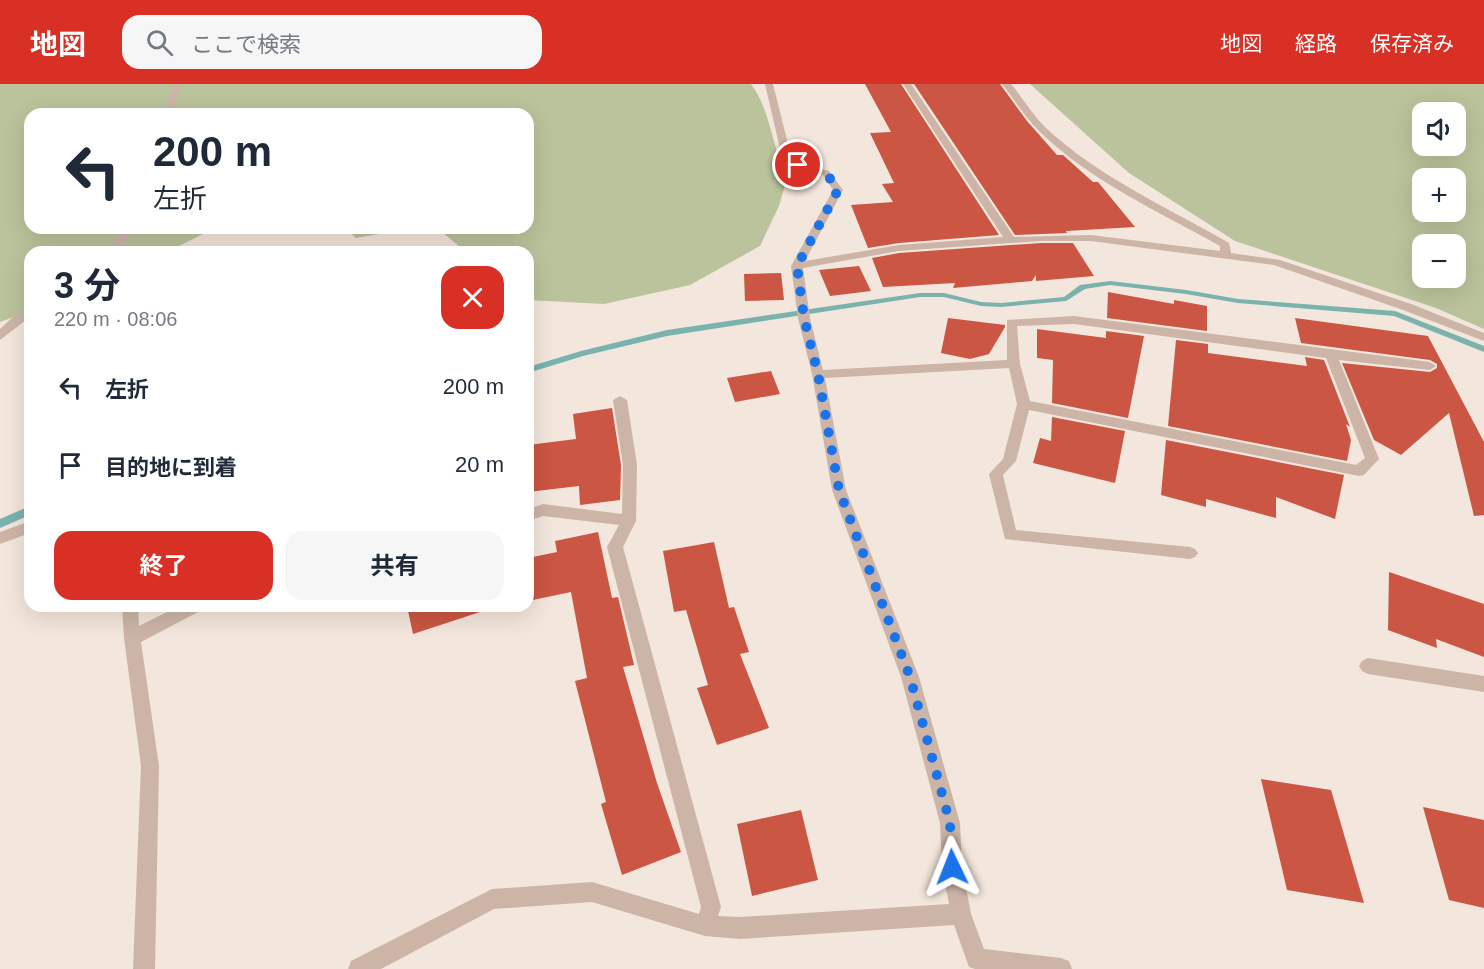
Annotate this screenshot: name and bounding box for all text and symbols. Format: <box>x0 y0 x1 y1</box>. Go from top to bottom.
search box <box>122 15 542 69</box>
icon: search <box>143 26 176 59</box>
text: 地図 <box>30 29 86 60</box>
text: ここで検索 <box>191 32 301 57</box>
text: 地図 <box>1220 32 1262 55</box>
text: 経路 <box>1295 32 1337 55</box>
text: 保存済み <box>1370 32 1454 55</box>
map controls <box>1412 102 1466 288</box>
button: sound <box>1412 102 1466 156</box>
text: 200 m <box>153 128 272 175</box>
icon: left <box>54 132 132 210</box>
pin <box>772 139 823 190</box>
icon: arrive <box>781 148 814 181</box>
button: + <box>1412 168 1466 222</box>
text: 左折 <box>153 184 207 214</box>
button: − <box>1412 234 1466 288</box>
text: 3 分 <box>54 265 120 306</box>
button: close <box>441 266 504 329</box>
text: 220 m · 08:06 <box>54 308 177 330</box>
icon: left <box>54 371 87 404</box>
text: 200 m <box>443 374 504 399</box>
text: 左折 <box>105 377 149 402</box>
icon: arrive <box>54 449 87 482</box>
text: 20 m <box>455 452 504 477</box>
text: 目的地に到着 <box>105 455 237 480</box>
button: 終了 <box>54 531 273 600</box>
button: 共有 <box>285 531 504 600</box>
position arrow <box>920 835 984 899</box>

